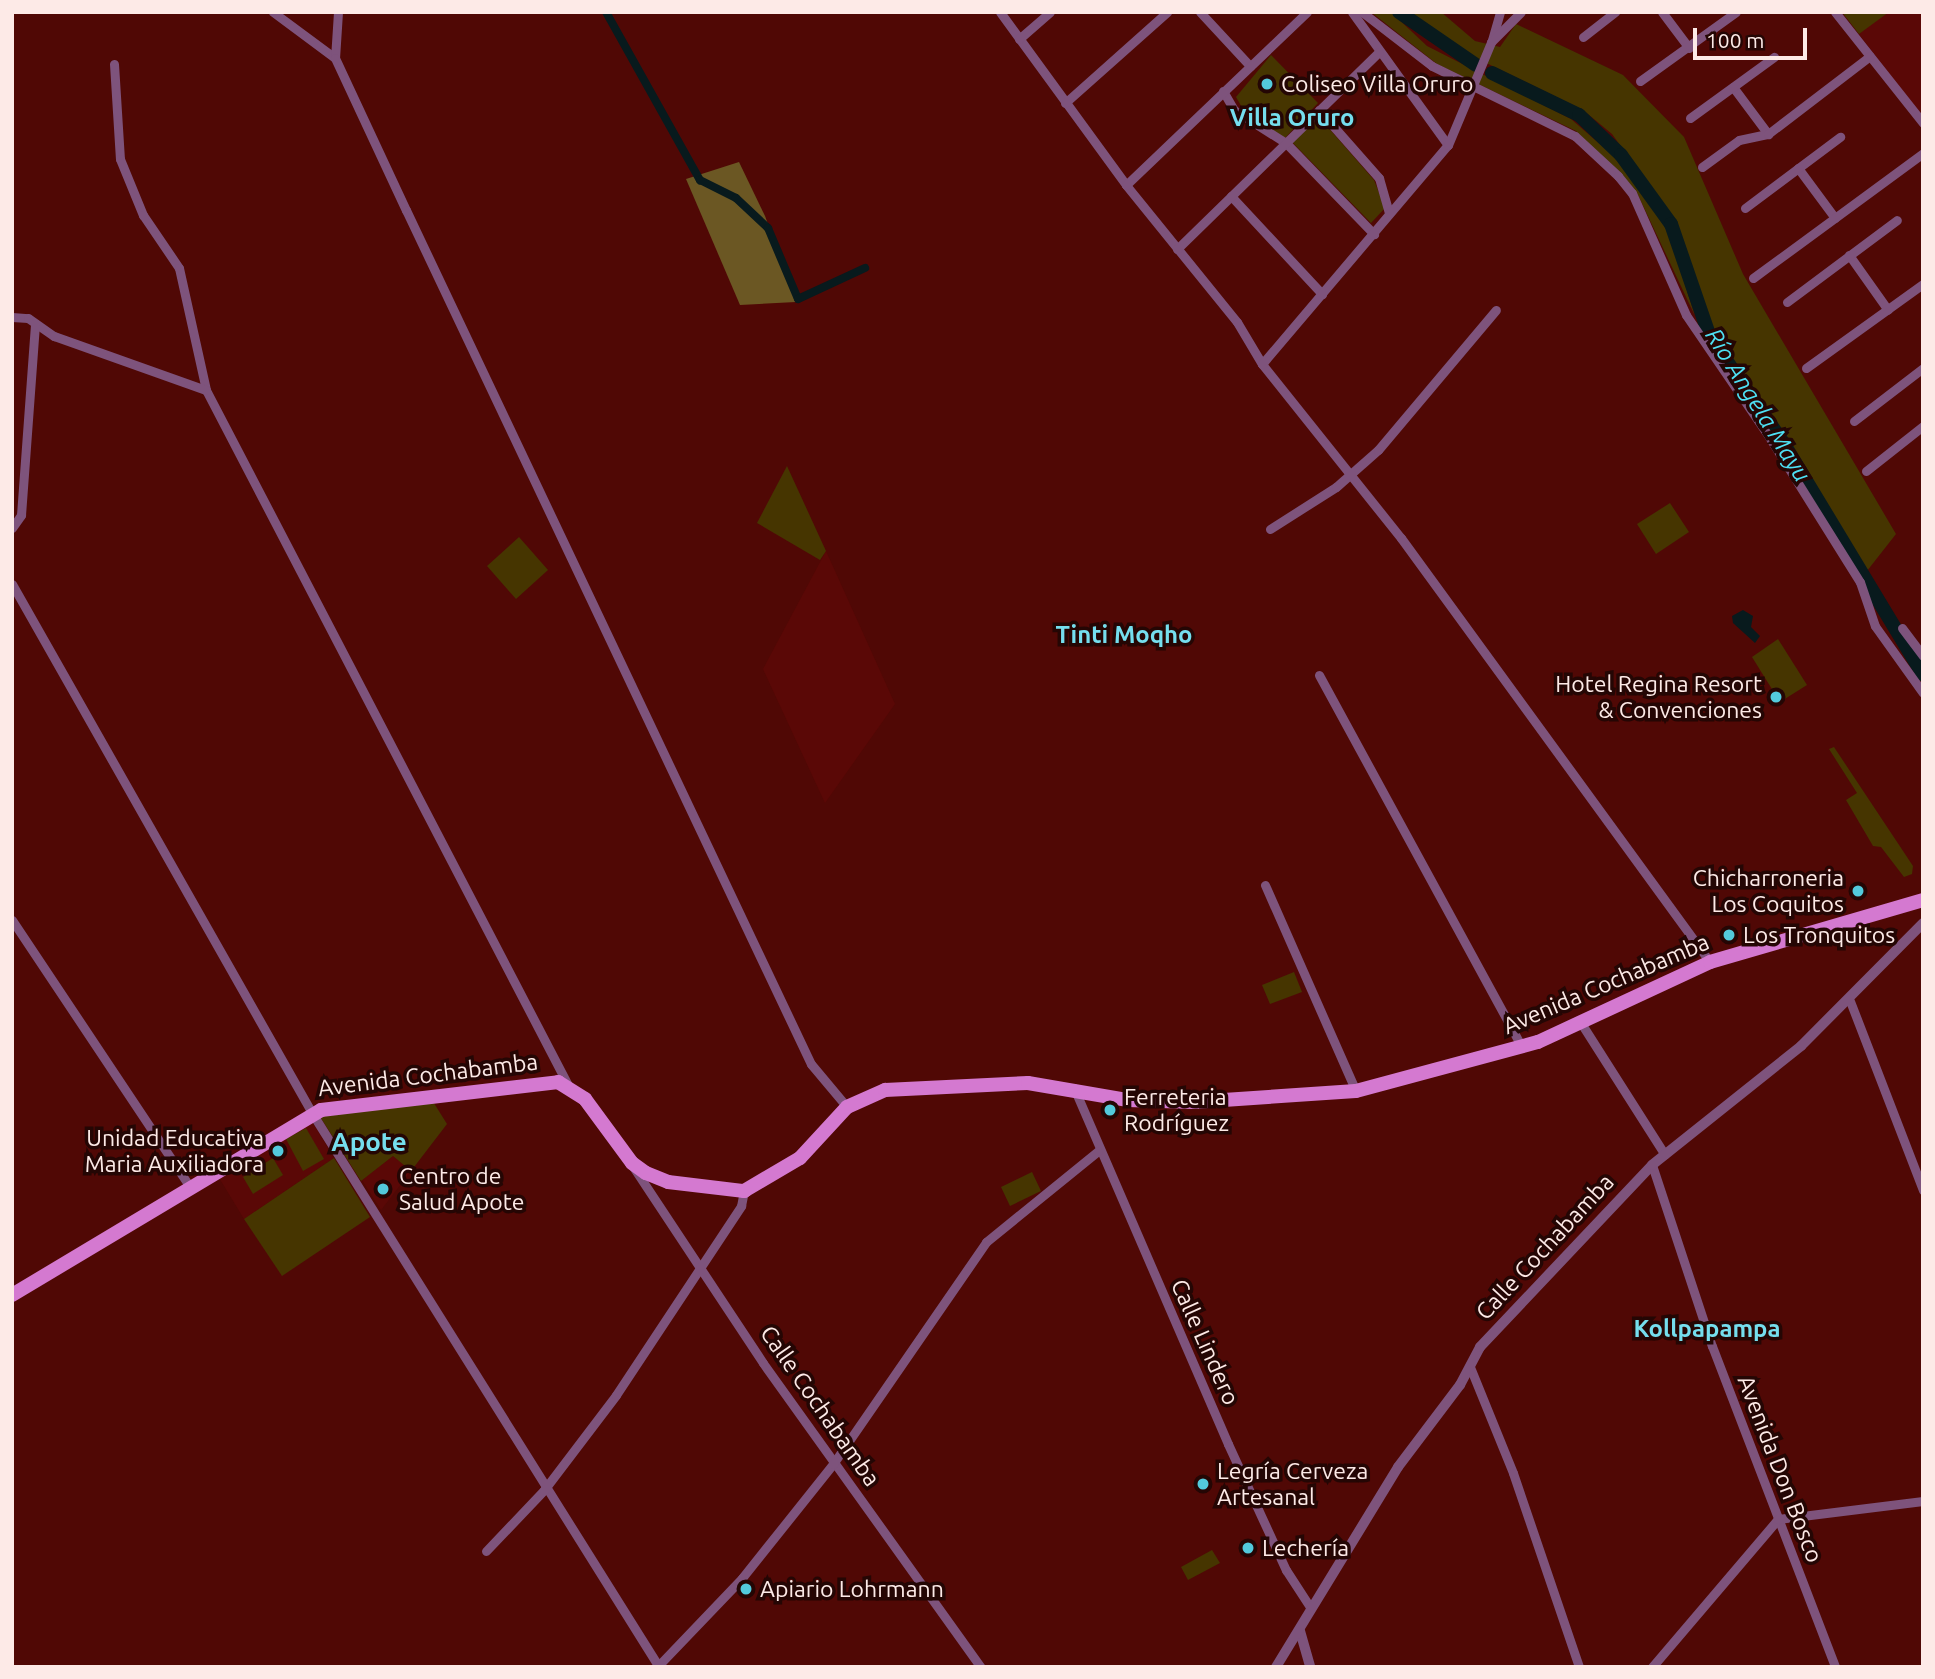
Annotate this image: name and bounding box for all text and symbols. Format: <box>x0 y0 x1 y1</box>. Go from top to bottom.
scale bar <box>1697 14 1811 58</box>
text: 100 m <box>1706 28 1764 52</box>
place label: Coliseo Villa Oruro <box>1281 70 1474 98</box>
marker: Coliseo Villa Oruro <box>1259 76 1275 92</box>
district label: Villa Oruro <box>1230 104 1354 132</box>
water label: Río Angela Mayu <box>1699 323 1817 487</box>
district label: Tinti Moqho <box>1055 621 1193 649</box>
place label: Hotel Regina Resort & Convenciones <box>1555 670 1762 724</box>
marker: Hotel Regina Resort & Convenciones <box>1768 689 1784 705</box>
place label: Chicharroneria Los Coquitos <box>1693 864 1844 918</box>
marker: Chicharroneria Los Coquitos <box>1850 883 1866 899</box>
place label: Los Tronquitos <box>1743 921 1895 949</box>
marker: Los Tronquitos <box>1721 927 1737 943</box>
street label: Avenida Cochabamba <box>1499 928 1713 1040</box>
street label: Avenida Cochabamba <box>316 1048 540 1102</box>
place label: Ferreteria Rodríguez <box>1124 1083 1229 1137</box>
marker: Ferreteria Rodríguez <box>1102 1102 1118 1118</box>
place label: Unidad Educativa Maria Auxiliadora <box>85 1124 264 1178</box>
district label: Apote <box>331 1126 407 1158</box>
marker: Unidad Educativa Maria Auxiliadora <box>270 1143 286 1159</box>
place label: Centro de Salud Apote <box>399 1162 524 1216</box>
street label: Calle Cochabamba <box>1470 1168 1620 1326</box>
marker: Centro de Salud Apote <box>373 1179 393 1199</box>
street label: Calle Lindero <box>1165 1275 1245 1409</box>
district label: Kollpapampa <box>1633 1315 1781 1343</box>
street label: Calle Cochabamba <box>754 1320 886 1492</box>
street label: Avenida Don Bosco <box>1732 1372 1828 1566</box>
place label: Legría Cerveza Artesanal <box>1217 1457 1368 1511</box>
marker: Legría Cerveza Artesanal <box>1195 1476 1211 1492</box>
place label: Lechería <box>1262 1534 1349 1562</box>
marker: Lechería <box>1240 1540 1256 1556</box>
place label: Apiario Lohrmann <box>760 1575 944 1603</box>
marker: Apiario Lohrmann <box>738 1581 754 1597</box>

